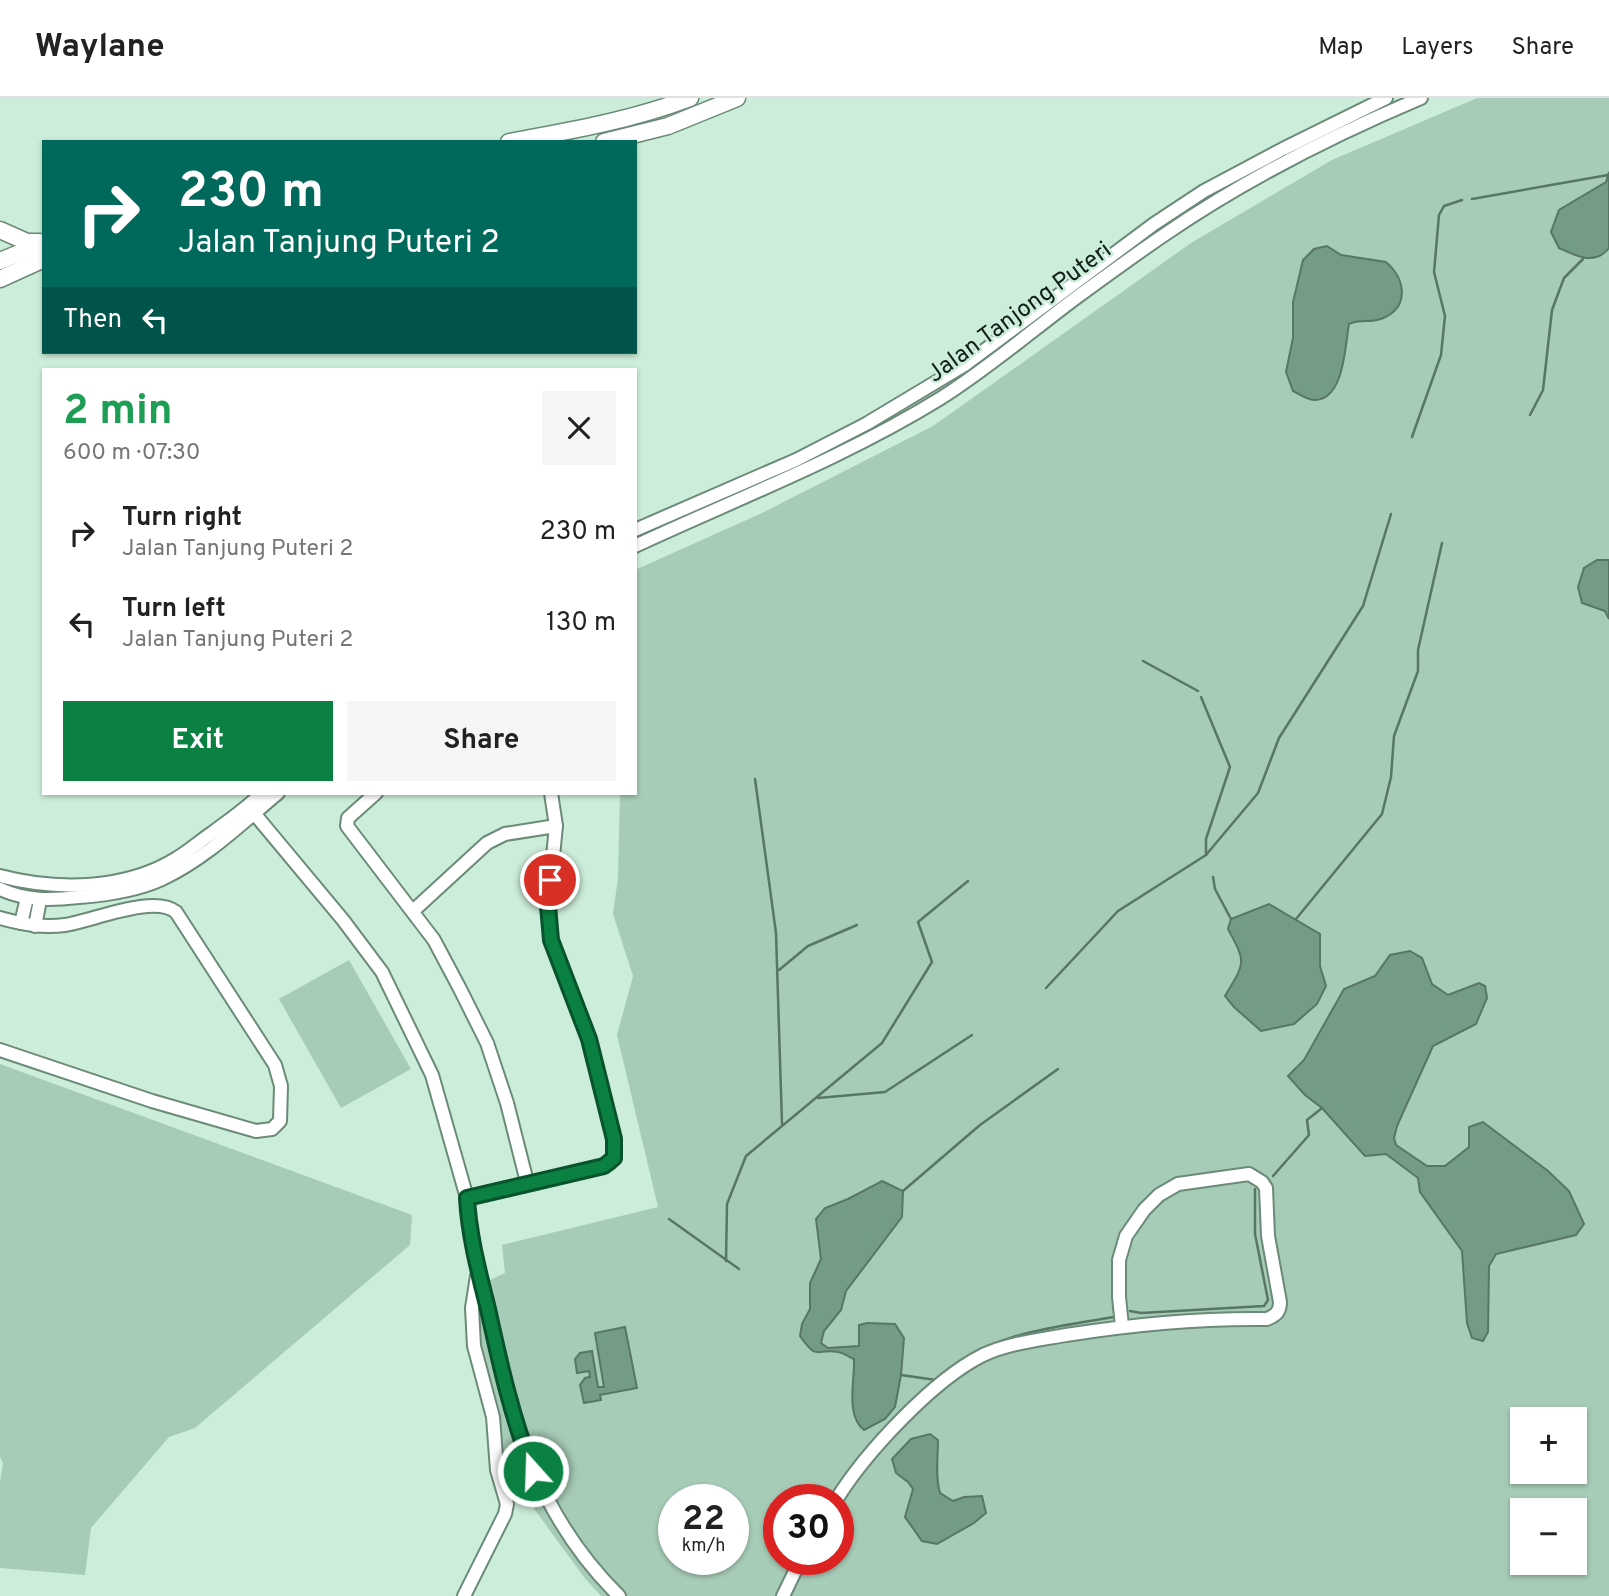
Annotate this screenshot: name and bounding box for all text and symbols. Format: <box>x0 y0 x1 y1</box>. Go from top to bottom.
text: Waylane <box>35 27 165 69</box>
text: Map <box>1318 33 1363 63</box>
text: Layers <box>1401 33 1473 63</box>
text: Share <box>1511 33 1574 63</box>
text: 230 m <box>178 163 324 225</box>
icon: right <box>63 168 154 259</box>
text: Jalan Tanjung Puteri 2 <box>178 224 500 264</box>
street label: Jalan Tanjong Puteri <box>922 236 1118 390</box>
icon: left <box>136 301 174 339</box>
text: Then <box>63 304 122 337</box>
text: 2 min <box>63 386 173 439</box>
button: close <box>542 391 616 465</box>
text: 600 m · 07:30 <box>63 439 201 468</box>
text: Turn right <box>122 502 242 535</box>
icon: right <box>63 514 101 552</box>
text: 230 m <box>540 516 616 549</box>
text: Jalan Tanjung Puteri 2 <box>122 535 353 564</box>
text: Turn left <box>122 593 226 626</box>
icon: left <box>63 605 101 643</box>
text: 130 m <box>546 607 616 640</box>
text: Jalan Tanjung Puteri 2 <box>122 626 353 655</box>
button: Exit <box>63 701 333 781</box>
button: Share <box>347 701 616 781</box>
pin <box>520 850 580 910</box>
icon: arrive <box>531 861 569 899</box>
map controls <box>1510 1407 1587 1575</box>
button: + <box>1510 1407 1587 1484</box>
position arrow <box>496 1434 570 1508</box>
speed limit sign: 30 <box>763 1484 854 1575</box>
text: 22 <box>682 1498 725 1542</box>
button: − <box>1510 1498 1587 1575</box>
text: km/h <box>682 1535 725 1558</box>

